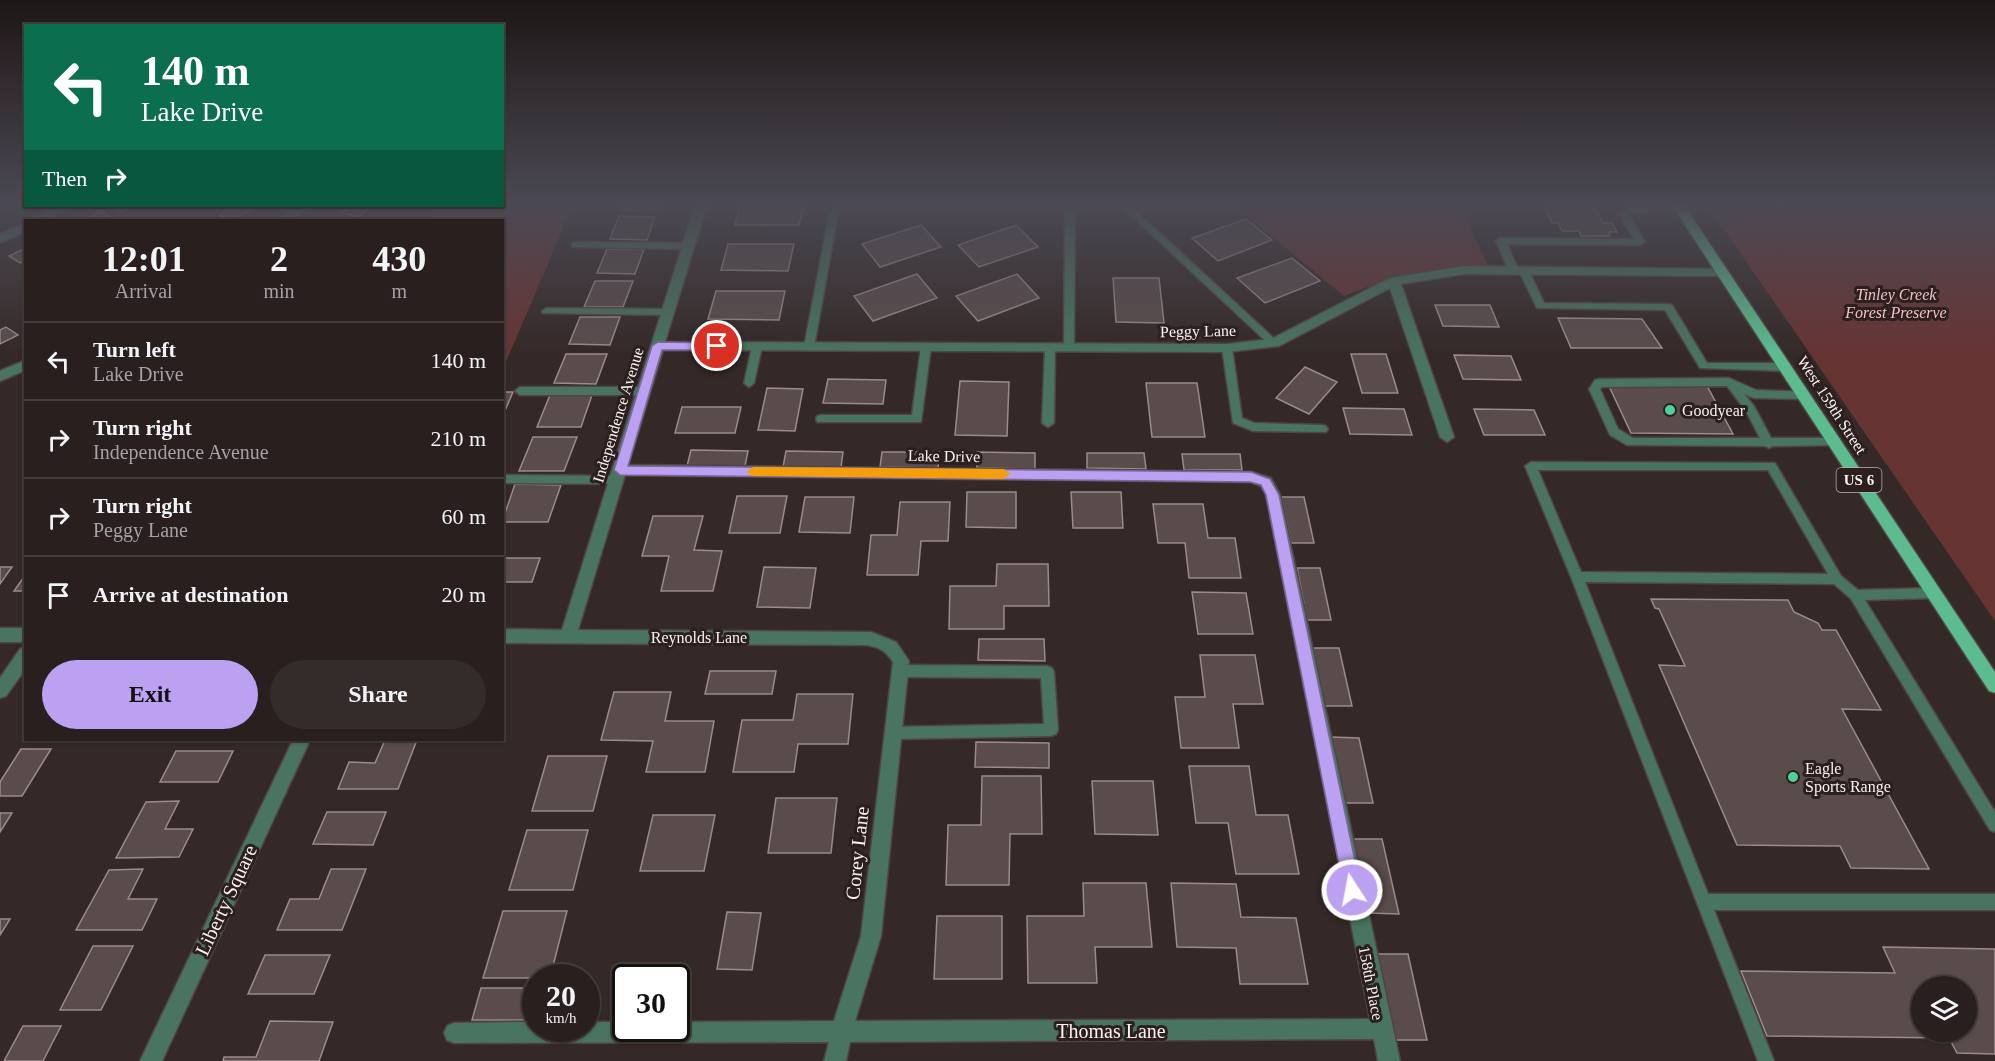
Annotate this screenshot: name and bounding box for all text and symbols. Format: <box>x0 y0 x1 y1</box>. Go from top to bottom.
icon: left <box>42 48 120 126</box>
text: 140 m <box>141 48 250 94</box>
text: Lake Drive <box>141 97 263 127</box>
icon: right <box>99 162 132 195</box>
text: Then <box>42 166 87 191</box>
text: 12:01 <box>102 239 186 279</box>
text: 2 <box>270 239 288 279</box>
text: 430 <box>372 239 426 279</box>
text: Arrival <box>115 280 173 302</box>
text: min <box>263 280 295 302</box>
text: m <box>392 280 407 302</box>
park label: Tinley Creek Forest Preserve <box>1844 286 1947 321</box>
pin <box>691 320 742 371</box>
street label: Peggy Lane <box>1160 322 1236 341</box>
icon: arrive <box>700 329 733 362</box>
text: Turn left <box>93 337 176 362</box>
icon: left <box>42 345 75 378</box>
street label: Independence Avenue <box>589 345 648 485</box>
text: 140 m <box>430 348 486 373</box>
street label: West 159th Street <box>1794 353 1870 458</box>
text: Lake Drive <box>93 363 184 385</box>
place label: Goodyear <box>1682 402 1746 420</box>
marker: Goodyear <box>1663 403 1677 417</box>
text: Turn right <box>93 415 192 440</box>
icon: right <box>42 423 75 456</box>
text: 210 m <box>430 426 486 451</box>
text: Independence Avenue <box>93 441 269 463</box>
street label: Lake Drive <box>908 447 980 465</box>
road number: US 6 <box>1836 468 1882 492</box>
text: Turn right <box>93 493 192 518</box>
icon: right <box>42 501 75 534</box>
text: 60 m <box>441 504 486 529</box>
text: Peggy Lane <box>93 519 188 541</box>
icon: arrive <box>42 579 75 612</box>
text: Arrive at destination <box>93 582 289 607</box>
text: 20 m <box>441 582 486 607</box>
street label: Reynolds Lane <box>651 629 747 647</box>
button: Exit <box>42 660 258 729</box>
button: Share <box>270 660 486 729</box>
place label: Eagle Sports Range <box>1805 760 1891 796</box>
marker: Eagle Sports Range <box>1786 770 1800 784</box>
street label: Corey Lane <box>841 805 874 901</box>
street label: Liberty Square <box>191 841 262 959</box>
position arrow <box>1320 858 1384 922</box>
street label: 158th Place <box>1355 945 1387 1021</box>
speed limit sign: 30 <box>612 964 690 1042</box>
map controls <box>1911 976 1977 1042</box>
button: layers <box>1911 976 1977 1042</box>
text: 20 <box>546 979 576 1012</box>
text: km/h <box>546 1010 576 1026</box>
street label: Thomas Lane <box>1056 1020 1166 1042</box>

